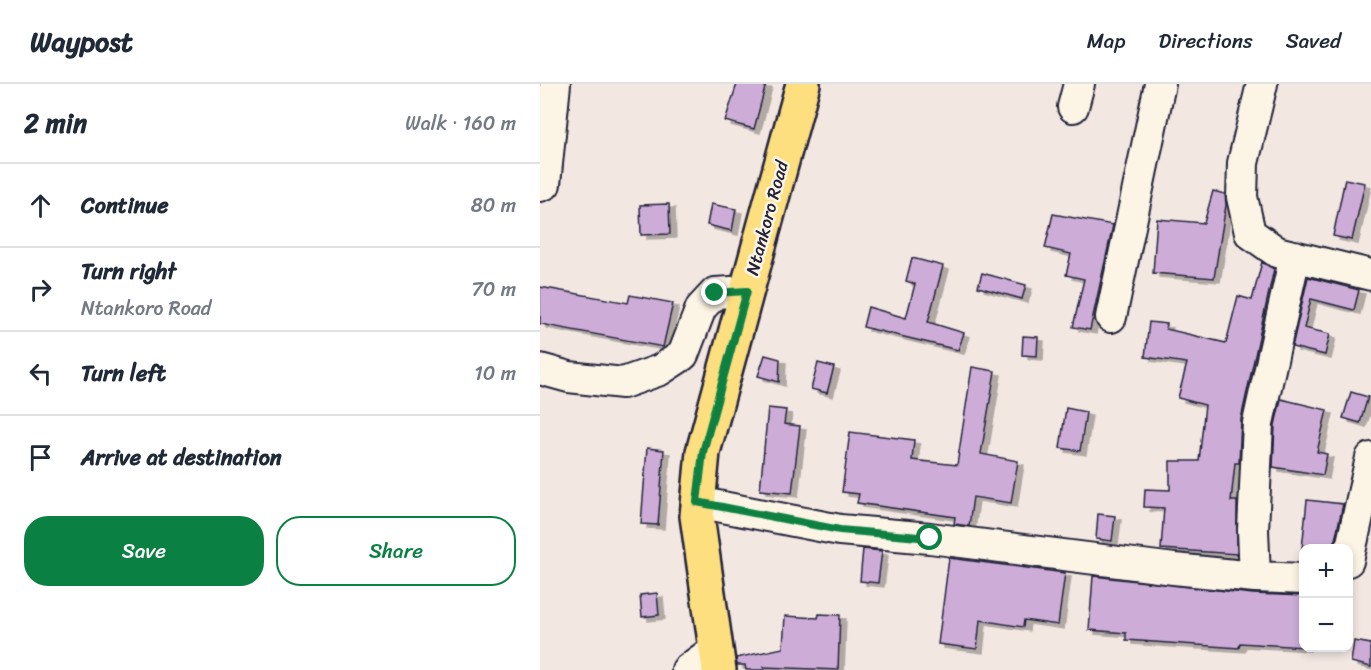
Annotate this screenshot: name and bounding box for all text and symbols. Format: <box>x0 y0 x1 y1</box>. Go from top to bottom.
text: Waypost <box>30 17 133 66</box>
text: Map <box>1087 22 1125 60</box>
text: Directions <box>1158 22 1253 60</box>
text: Saved <box>1286 22 1341 60</box>
text: 2 min <box>24 100 87 146</box>
text: Walk · 160 m <box>405 106 516 141</box>
street label: Ntankoro Road <box>736 156 798 279</box>
text: Continue <box>81 186 169 225</box>
text: 80 m <box>471 188 516 223</box>
icon: ahead <box>24 189 57 222</box>
text: Turn right <box>81 252 176 291</box>
text: 70 m <box>471 272 516 307</box>
icon: right <box>24 273 57 306</box>
route end <box>701 279 727 305</box>
text: Ntankoro Road <box>81 291 211 326</box>
text: Turn left <box>81 354 166 393</box>
text: 10 m <box>474 356 516 391</box>
icon: left <box>24 357 57 390</box>
text: Arrive at destination <box>81 438 282 477</box>
icon: arrive <box>24 441 57 474</box>
button: Save <box>24 516 264 586</box>
button: Share <box>276 516 516 586</box>
route start <box>916 524 942 550</box>
map controls <box>1299 544 1353 652</box>
button: + <box>1299 544 1353 598</box>
button: − <box>1299 598 1353 652</box>

